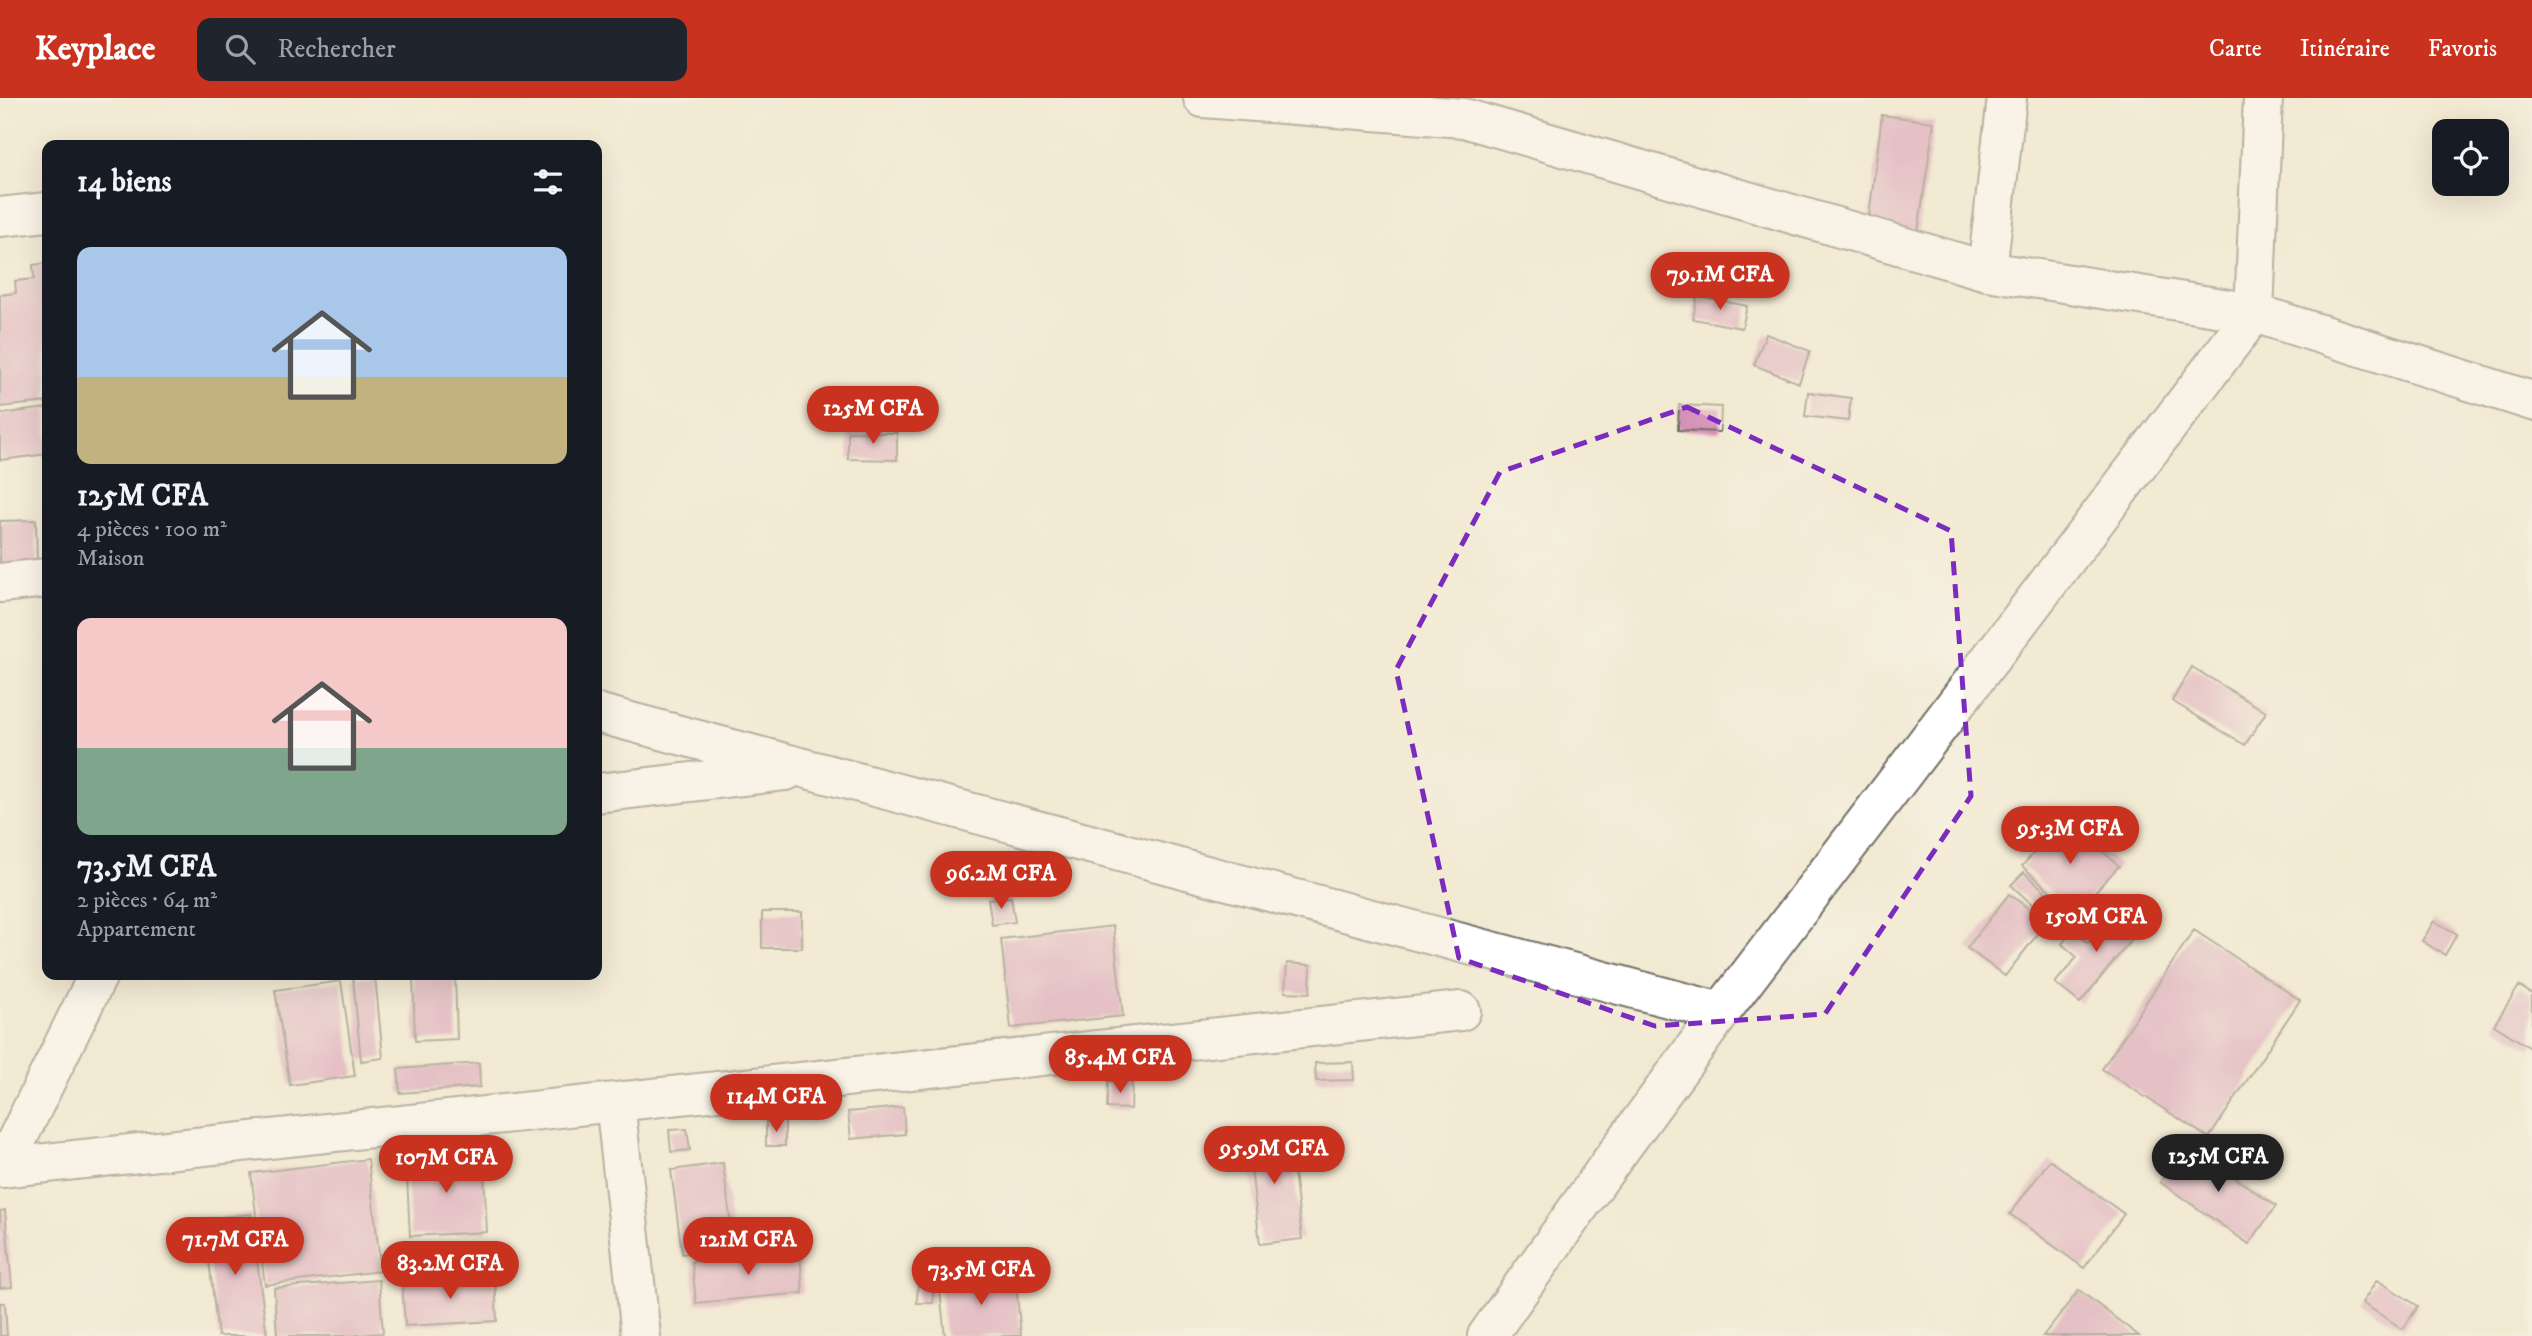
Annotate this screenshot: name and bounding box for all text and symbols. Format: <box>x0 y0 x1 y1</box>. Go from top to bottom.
search box <box>197 18 687 81</box>
text: Keyplace <box>35 29 155 70</box>
icon: search <box>221 30 259 68</box>
text: Rechercher <box>277 33 396 66</box>
text: Carte <box>2209 34 2262 64</box>
text: Itinéraire <box>2300 34 2390 64</box>
text: Favoris <box>2428 34 2497 64</box>
map controls <box>2432 119 2509 196</box>
button: locate <box>2432 119 2509 196</box>
icon: filters <box>529 163 567 201</box>
text: 14 biens <box>77 164 172 201</box>
pin: 79.1M CFA <box>1640 252 1800 312</box>
text: 79.1M CFA <box>1667 260 1773 289</box>
icon: home <box>259 292 385 418</box>
pin: 125M CFA <box>801 386 945 446</box>
text: 125M CFA <box>823 394 923 423</box>
text: 125M CFA <box>77 478 208 515</box>
text: 4 pièces · 100 m² <box>77 515 227 544</box>
text: Maison <box>77 544 145 573</box>
icon: home <box>259 663 385 789</box>
pin: 95.3M CFA <box>1990 806 2150 866</box>
text: 95.3M CFA <box>2017 814 2123 843</box>
text: 73.5M CFA <box>77 849 216 886</box>
pin: 96.2M CFA <box>921 852 1081 911</box>
text: 96.2M CFA <box>946 859 1056 888</box>
text: 2 pièces · 64 m² <box>77 886 217 915</box>
pin: 150M CFA <box>2024 894 2168 954</box>
text: 150M CFA <box>2045 902 2147 931</box>
text: Appartement <box>77 915 196 944</box>
pin: 85.4M CFA <box>1040 1035 1200 1095</box>
text: 85.4M CFA <box>1065 1043 1175 1072</box>
pin: 114M CFA <box>704 1074 848 1134</box>
text: 114M CFA <box>726 1082 826 1111</box>
pin: 95.9M CFA <box>1194 1126 1354 1186</box>
text: 95.9M CFA <box>1220 1134 1328 1163</box>
pin: 125M CFA <box>2146 1134 2290 1194</box>
pin: 107M CFA <box>374 1136 518 1195</box>
text: 125M CFA <box>2168 1142 2268 1171</box>
text: 107M CFA <box>395 1143 497 1172</box>
pin: 71.7M CFA <box>155 1218 315 1277</box>
pin: 121M CFA <box>676 1218 820 1277</box>
text: 71.7M CFA <box>182 1225 288 1254</box>
text: 121M CFA <box>699 1225 797 1254</box>
pin: 83.2M CFA <box>370 1242 530 1301</box>
pin: 73.5M CFA <box>901 1248 1061 1307</box>
text: 83.2M CFA <box>397 1249 503 1278</box>
text: 73.5M CFA <box>928 1255 1034 1284</box>

